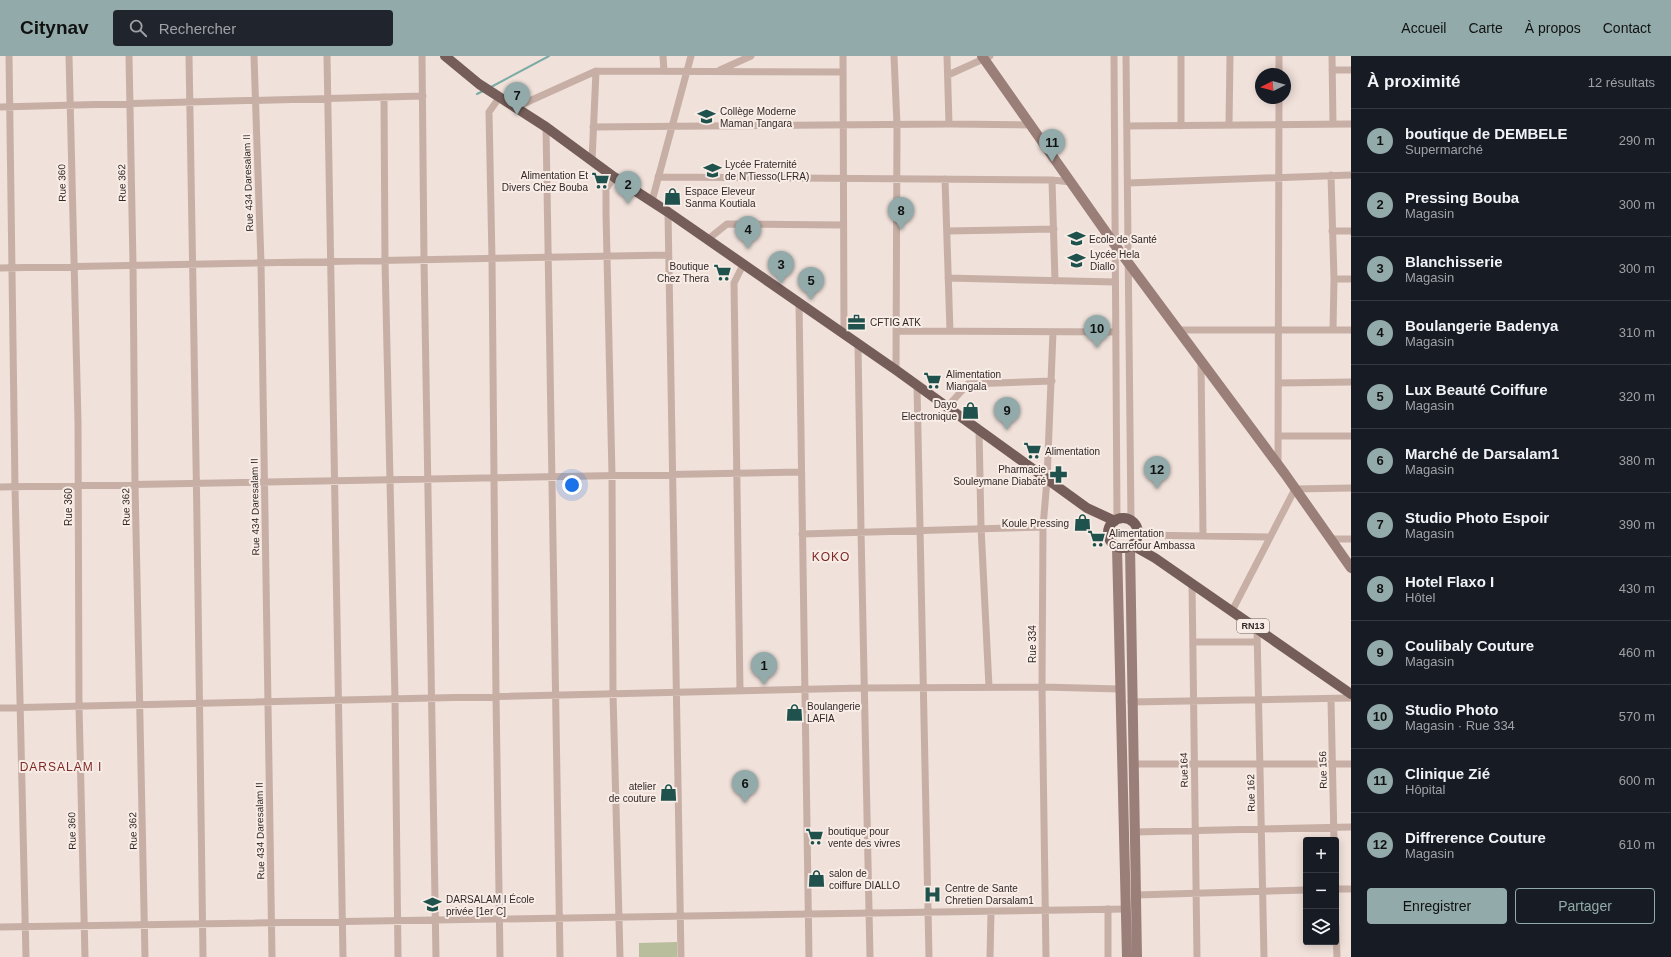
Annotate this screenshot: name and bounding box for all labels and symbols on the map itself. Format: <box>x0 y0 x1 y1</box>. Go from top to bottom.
north arrow <box>1255 68 1291 104</box>
pin: 7 <box>504 82 530 115</box>
place label: Collège Moderne Maman Tangara <box>720 106 797 129</box>
school or university icon: Collège Moderne Maman Tangara <box>697 107 717 127</box>
pin: 11 <box>1039 129 1065 162</box>
street label: Rue 434 Daresalam II <box>241 134 255 232</box>
place label: Lycée Fraternité de N'Tiesso(LFRA) <box>725 159 809 182</box>
school or university icon: Lycée Fraternité de N'Tiesso(LFRA) <box>702 160 722 180</box>
street label: Rue 360 <box>56 164 68 202</box>
street label: Rue 362 <box>116 164 128 202</box>
place label: Alimentation Et Divers Chez Bouba <box>502 170 588 193</box>
supermarket icon: Alimentation Et Divers Chez Bouba <box>591 171 611 191</box>
pin: 2 <box>615 171 641 204</box>
place label: Espace Eleveur Sanma Koutiala <box>685 186 756 209</box>
shop icon: Espace Eleveur Sanma Koutiala <box>662 187 682 207</box>
pin: 8 <box>888 197 914 230</box>
pin: 4 <box>735 216 761 249</box>
school or university icon: Ecole de Santé <box>1066 229 1086 249</box>
place label: Ecole de Santé <box>1089 234 1157 245</box>
place label: Lycée Hela Diallo <box>1090 249 1140 272</box>
school or university icon: Lycée Hela Diallo <box>1067 250 1087 270</box>
pin: 3 <box>768 251 794 284</box>
place label: Boutique Chez Thera <box>657 261 709 284</box>
supermarket icon: Boutique Chez Thera <box>712 262 732 282</box>
pin: 5 <box>798 267 824 300</box>
office icon: CFTIG ATK <box>847 312 867 332</box>
pin: 10 <box>1084 315 1110 348</box>
place label: CFTIG ATK <box>870 317 921 328</box>
place label: Alimentation Miangala <box>946 369 1001 392</box>
supermarket icon: Alimentation Miangala <box>923 370 943 390</box>
pin: 9 <box>994 397 1020 430</box>
place label: Dayo Electronique <box>901 399 957 422</box>
shop icon: Dayo Electronique <box>960 400 980 420</box>
supermarket icon: Alimentation <box>1022 441 1042 461</box>
place label: Alimentation <box>1045 446 1100 457</box>
pin: 12 <box>1144 456 1170 489</box>
street label: Rue 434 Daresalam II <box>249 458 261 556</box>
place label: Pharmacie Souleymane Diabaté <box>953 464 1046 487</box>
pharmacy icon: Pharmacie Souleymane Diabaté <box>1049 465 1069 485</box>
your location <box>562 475 582 495</box>
street label: Rue 360 <box>63 488 74 526</box>
street label: Rue 362 <box>120 488 132 526</box>
shop icon: Koule Pressing <box>1072 513 1092 533</box>
place label: Koule Pressing <box>1002 518 1069 529</box>
place label: Alimentation Carrefour Ambassa <box>1109 528 1196 551</box>
supermarket icon: Alimentation Carrefour Ambassa <box>1086 529 1106 549</box>
district label: KOKO <box>812 550 850 564</box>
road number: RN13 <box>1237 619 1269 633</box>
street label: Rue 334 <box>1027 625 1038 663</box>
pin: 1 <box>751 652 777 685</box>
place label: Boulangerie LAFIA <box>807 701 861 724</box>
shop icon: Boulangerie LAFIA <box>784 702 804 722</box>
street label: Rue 156 <box>1317 751 1329 789</box>
street label: Rue164 <box>1178 752 1190 788</box>
district label: DARSALAM I <box>20 760 102 774</box>
pin: 6 <box>732 770 758 803</box>
street label: Rue 162 <box>1245 774 1257 812</box>
place label: atelier de couture <box>609 781 657 804</box>
street label: Rue 434 Daresalam II <box>254 782 266 880</box>
shop icon: atelier de couture <box>659 782 679 802</box>
street label: Rue 360 <box>66 812 78 850</box>
street label: Rue 362 <box>127 812 139 850</box>
place label: boutique pour vente des vivres <box>828 826 900 849</box>
supermarket icon: boutique pour vente des vivres <box>805 827 825 847</box>
place label: salon de coiffure DIALLO <box>829 868 900 891</box>
shop icon: salon de coiffure DIALLO <box>806 869 826 889</box>
place label: Centre de Sante Chretien Darsalam1 <box>945 883 1034 906</box>
hospital icon: Centre de Sante Chretien Darsalam1 <box>922 884 942 904</box>
place label: DARSALAM I École privée [1er C] <box>446 893 535 917</box>
school or university icon: DARSALAM I École privée [1er C] <box>423 895 443 915</box>

